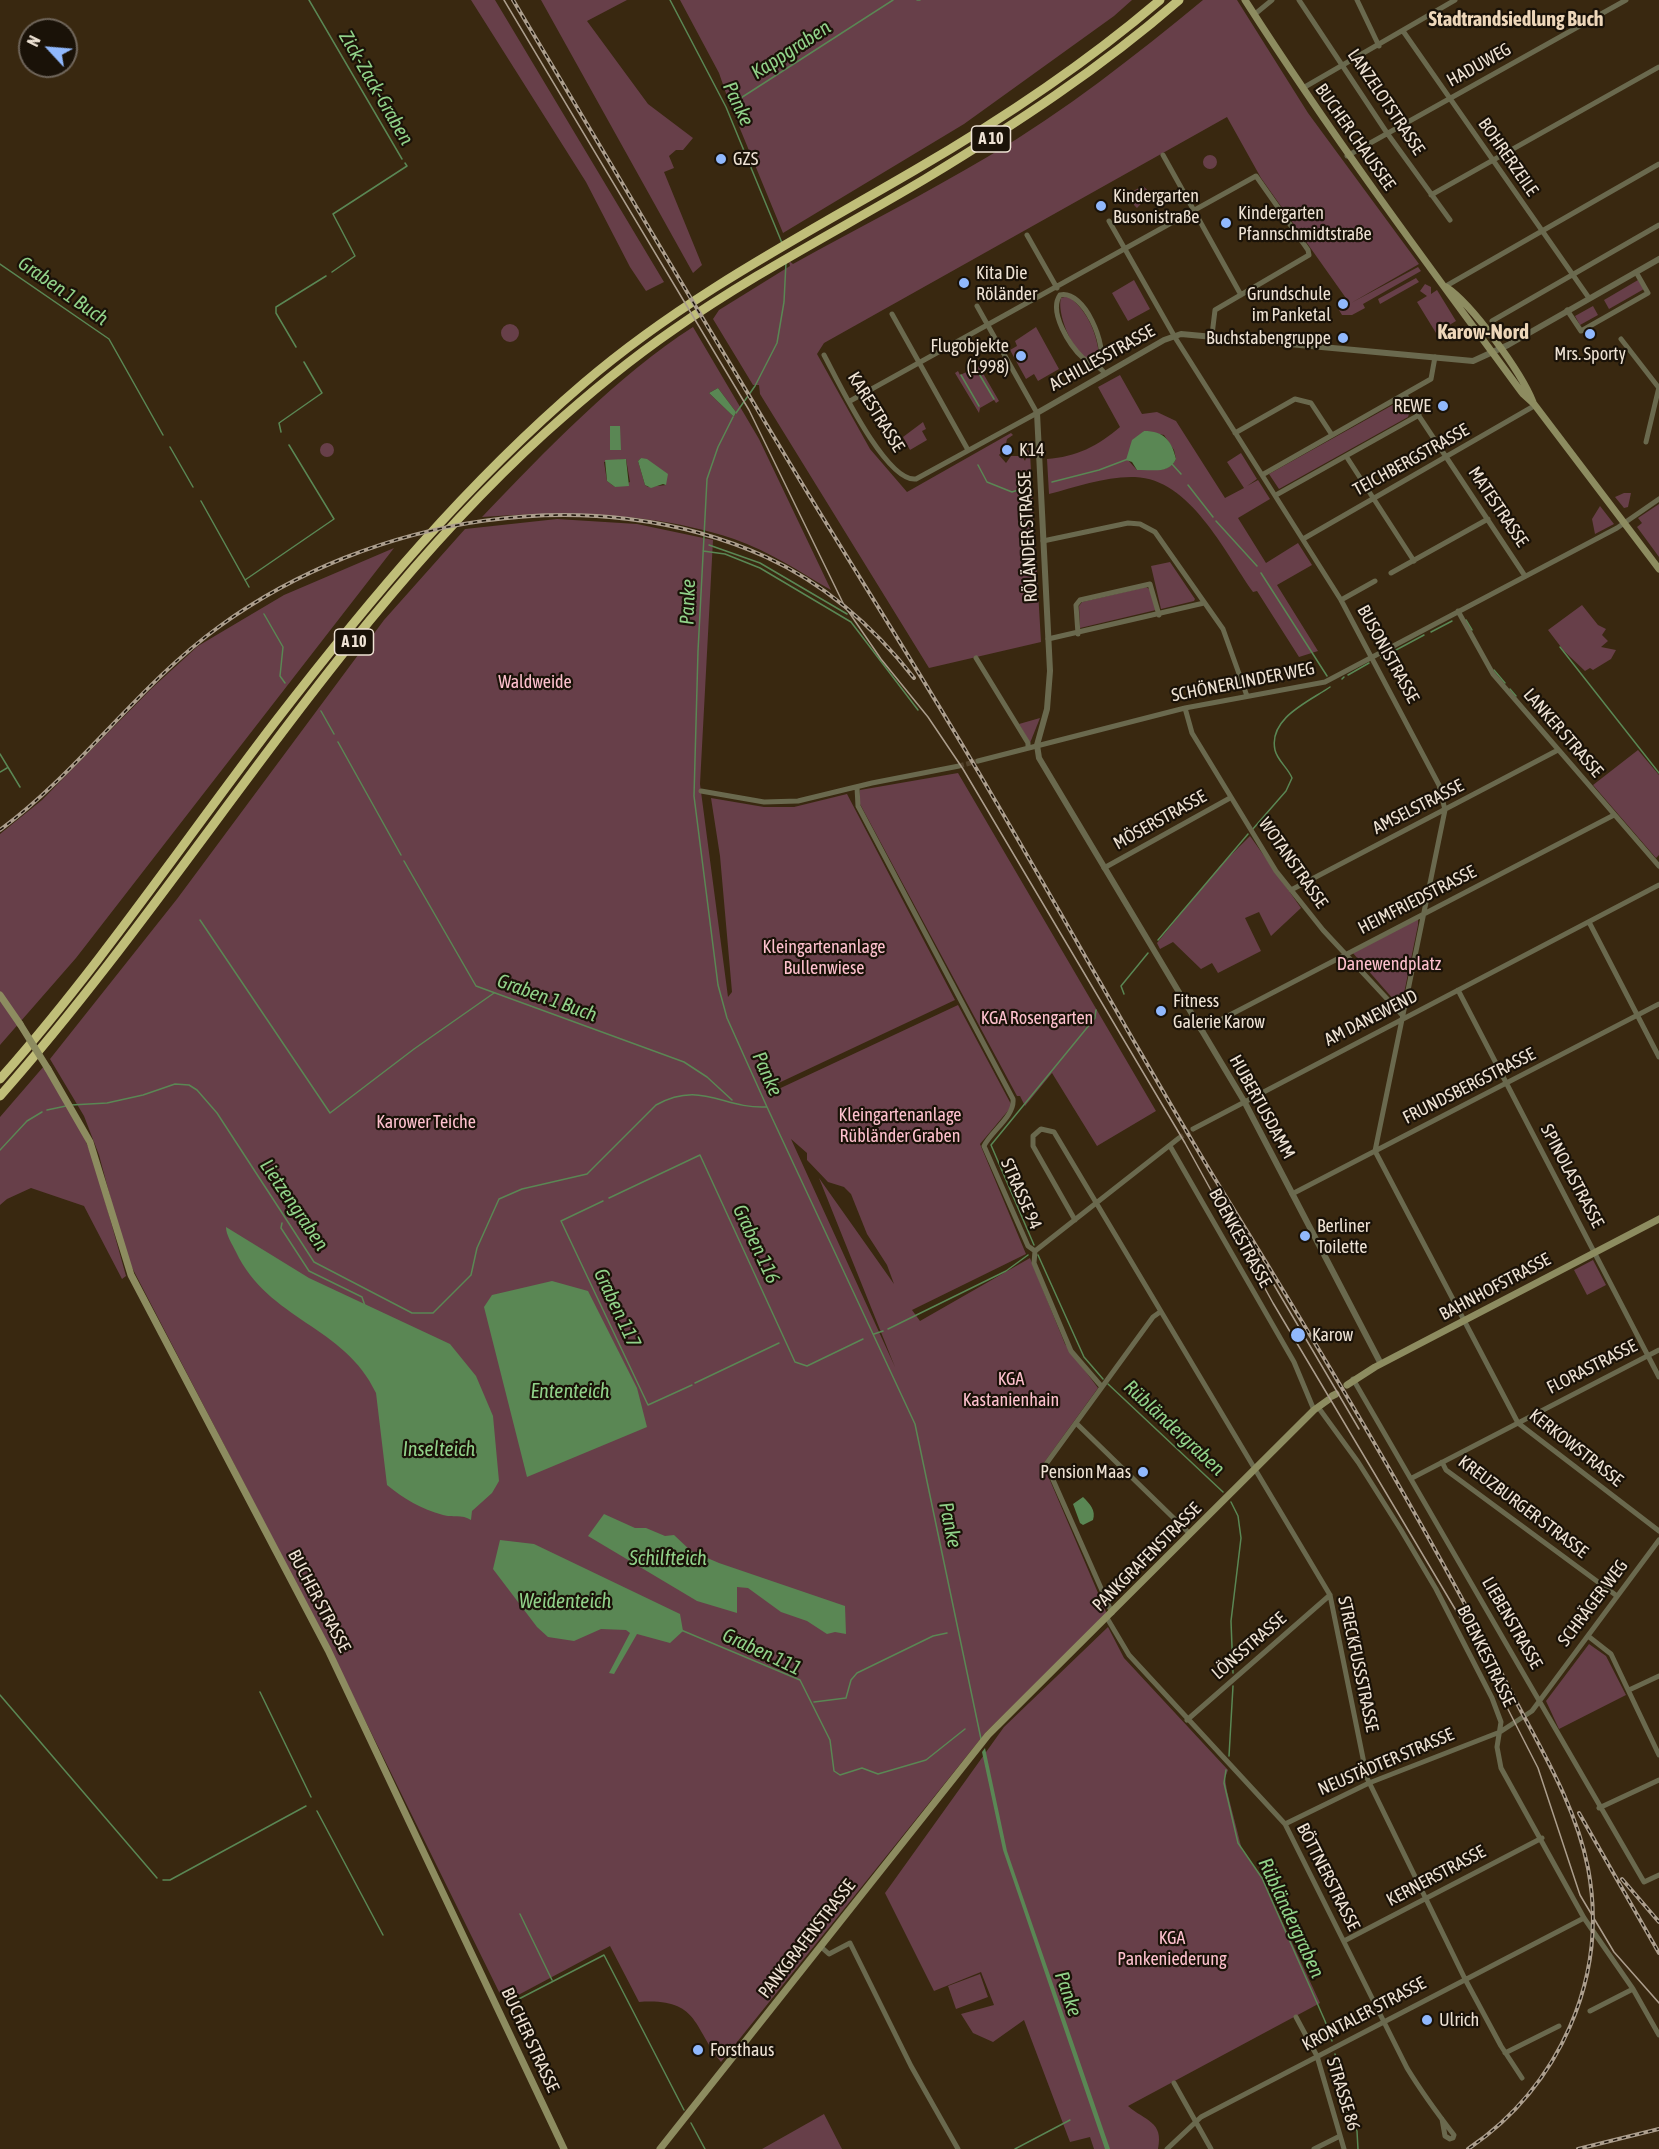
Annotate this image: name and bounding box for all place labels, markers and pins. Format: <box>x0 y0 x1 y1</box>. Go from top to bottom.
place label: GZS <box>733 148 758 170</box>
marker: GZS <box>714 152 728 166</box>
place label: Kindergarten Busonistraße <box>1113 185 1199 228</box>
marker: Kindergarten Busonistraße <box>1094 199 1108 213</box>
place label: Kindergarten Pfannschmidtstraße <box>1238 202 1372 244</box>
marker: Kindergarten Pfannschmidtstraße <box>1219 216 1233 230</box>
place label: Kita Die Röländer <box>976 262 1037 304</box>
marker: Kita Die Röländer <box>957 276 971 290</box>
place label: Grundschule im Panketal <box>1247 283 1331 326</box>
marker: Grundschule im Panketal <box>1336 297 1350 311</box>
place label: Buchstabengruppe <box>1206 327 1331 349</box>
marker: Mrs. Sporty <box>1583 327 1597 341</box>
marker: Buchstabengruppe <box>1336 331 1350 345</box>
place label: Flugobjekte (1998) <box>931 335 1009 378</box>
place label: Mrs. Sporty <box>1554 343 1626 365</box>
marker: Flugobjekte (1998) <box>1014 349 1028 363</box>
place label: REWE <box>1394 395 1431 417</box>
marker: REWE <box>1436 399 1450 413</box>
place label: K14 <box>1019 439 1045 461</box>
marker: K14 <box>1000 443 1014 457</box>
place label: Fitness Galerie Karow <box>1173 990 1265 1032</box>
marker: Fitness Galerie Karow <box>1154 1004 1168 1018</box>
place label: Berliner Toilette <box>1317 1215 1370 1258</box>
marker: Berliner Toilette <box>1298 1229 1312 1243</box>
place label: Karow <box>1312 1324 1353 1346</box>
marker: Karow <box>1289 1326 1307 1344</box>
place label: Pension Maas <box>1040 1461 1131 1483</box>
marker: Pension Maas <box>1136 1465 1150 1479</box>
place label: Ulrich <box>1439 2009 1479 2031</box>
marker: Ulrich <box>1420 2013 1434 2027</box>
place label: Forsthaus <box>710 2039 774 2061</box>
marker: Forsthaus <box>691 2043 705 2057</box>

